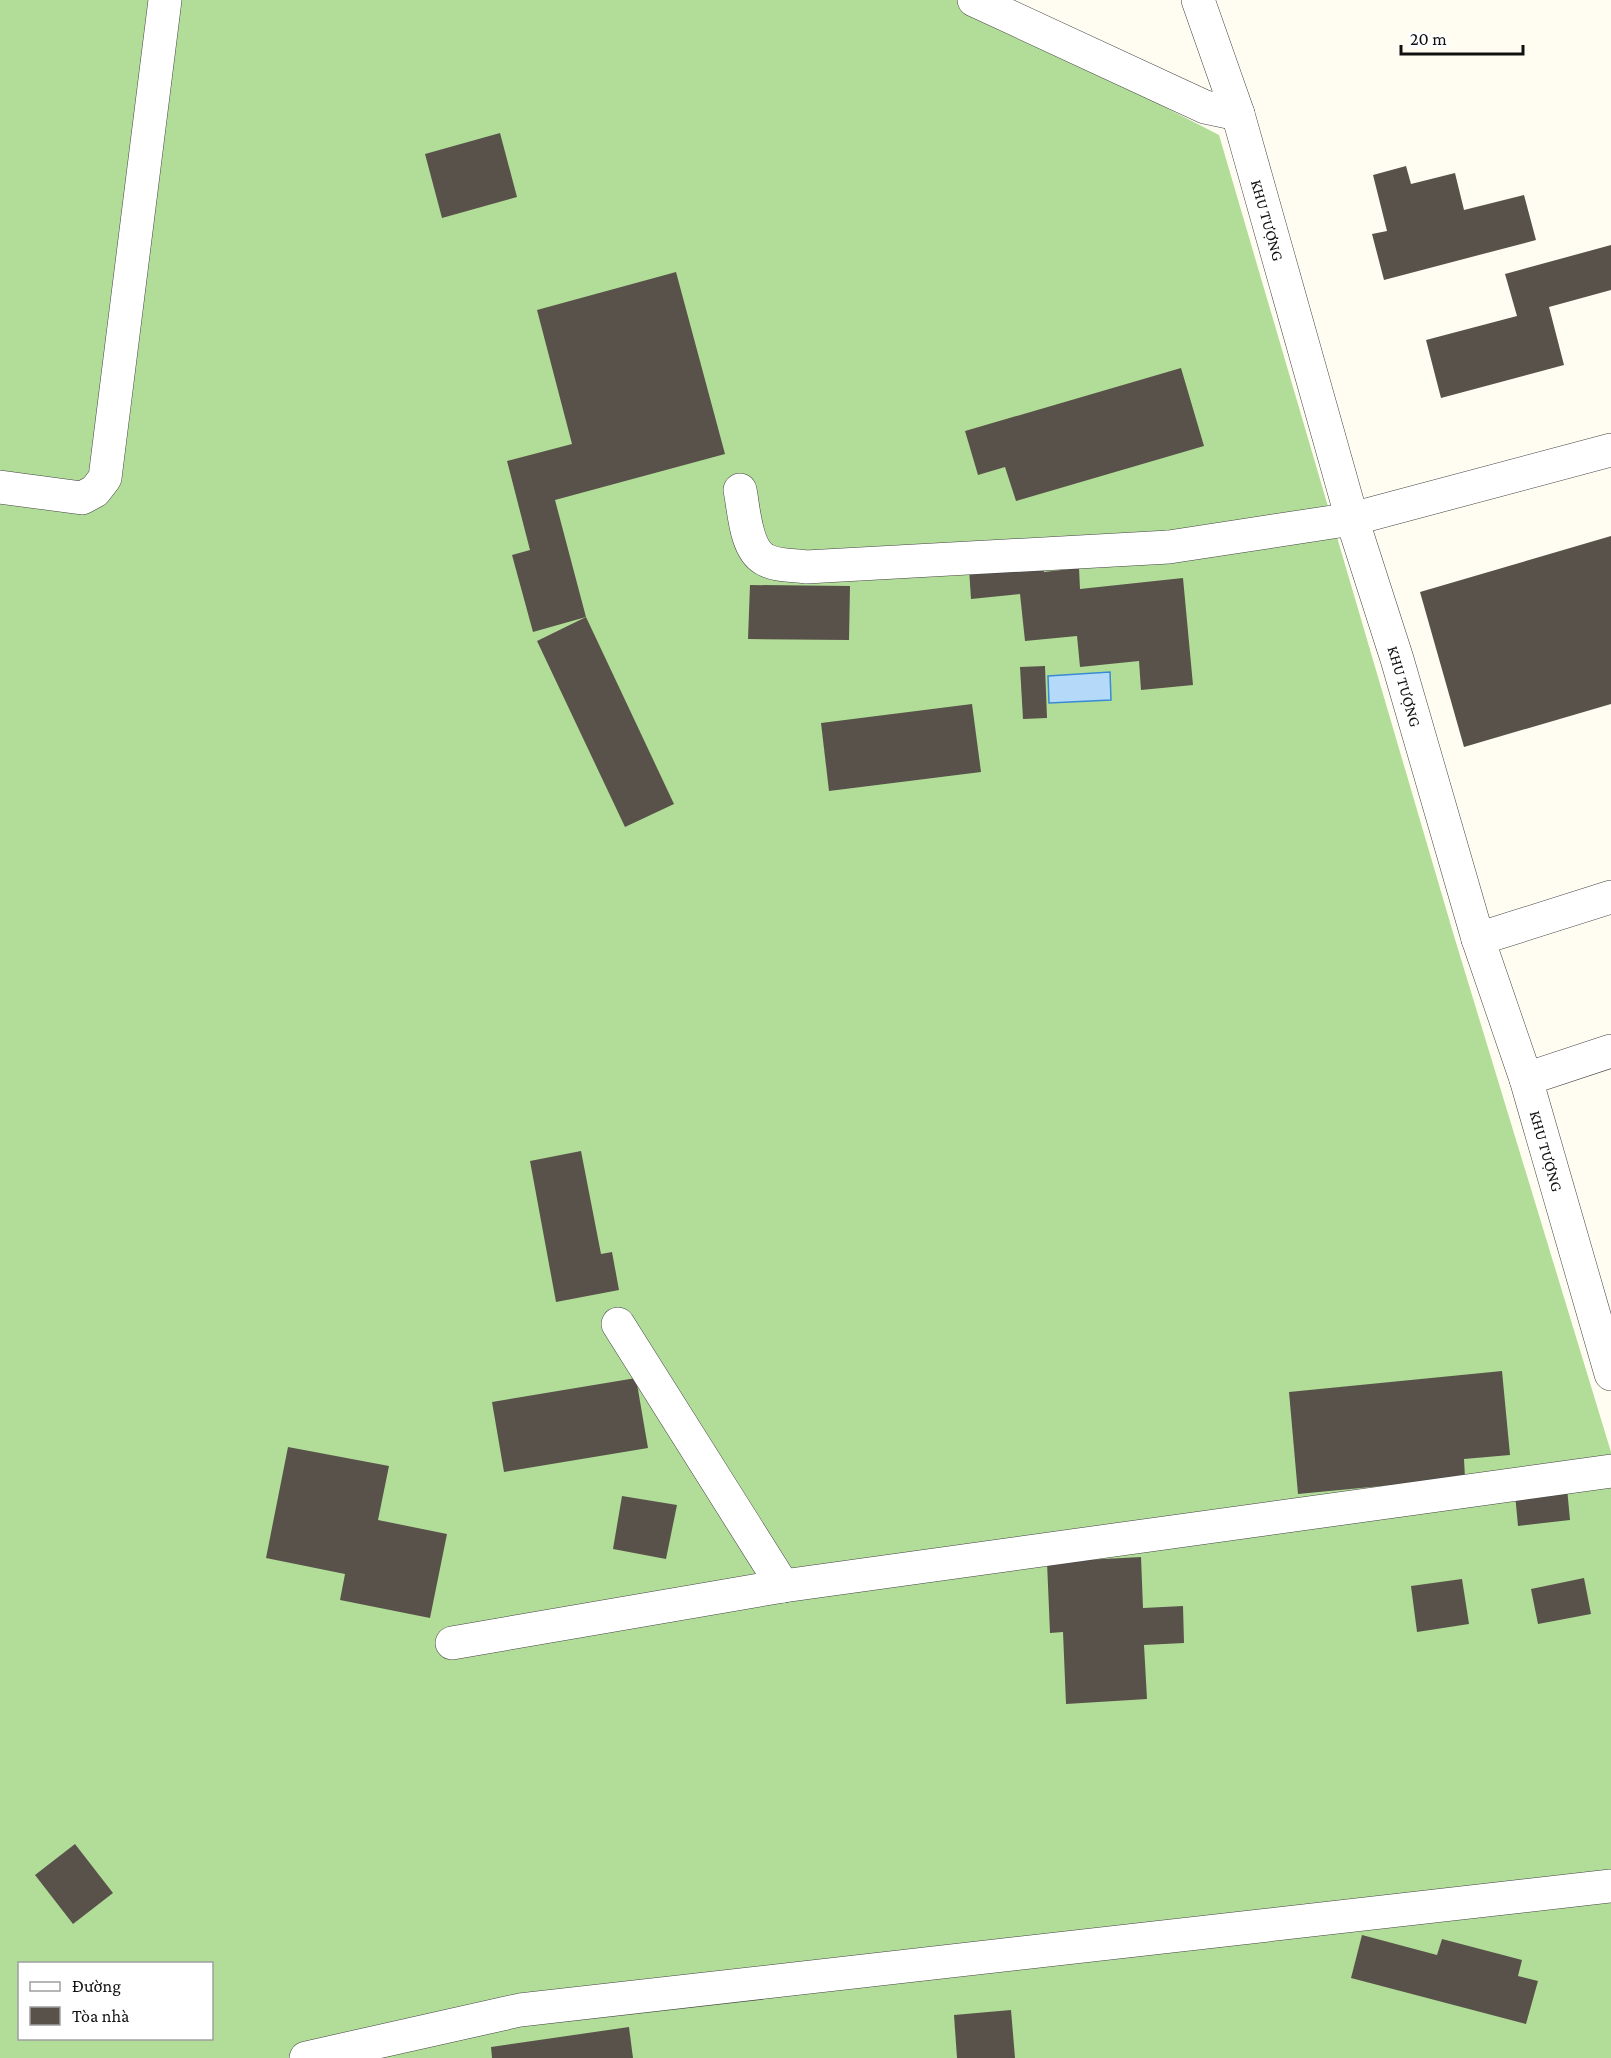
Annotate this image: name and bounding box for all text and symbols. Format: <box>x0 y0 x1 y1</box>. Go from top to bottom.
scale bar <box>1401 18 1522 56</box>
text: 20 m <box>1410 29 1447 49</box>
street label: KHU TƯỢNG <box>1248 178 1287 263</box>
street label: KHU TƯỢNG <box>1385 644 1425 729</box>
street label: KHU TƯỢNG <box>1527 1109 1566 1193</box>
legend <box>18 1962 213 2040</box>
text: Đường <box>72 1976 121 1996</box>
text: Tòa nhà <box>72 2006 129 2026</box>

